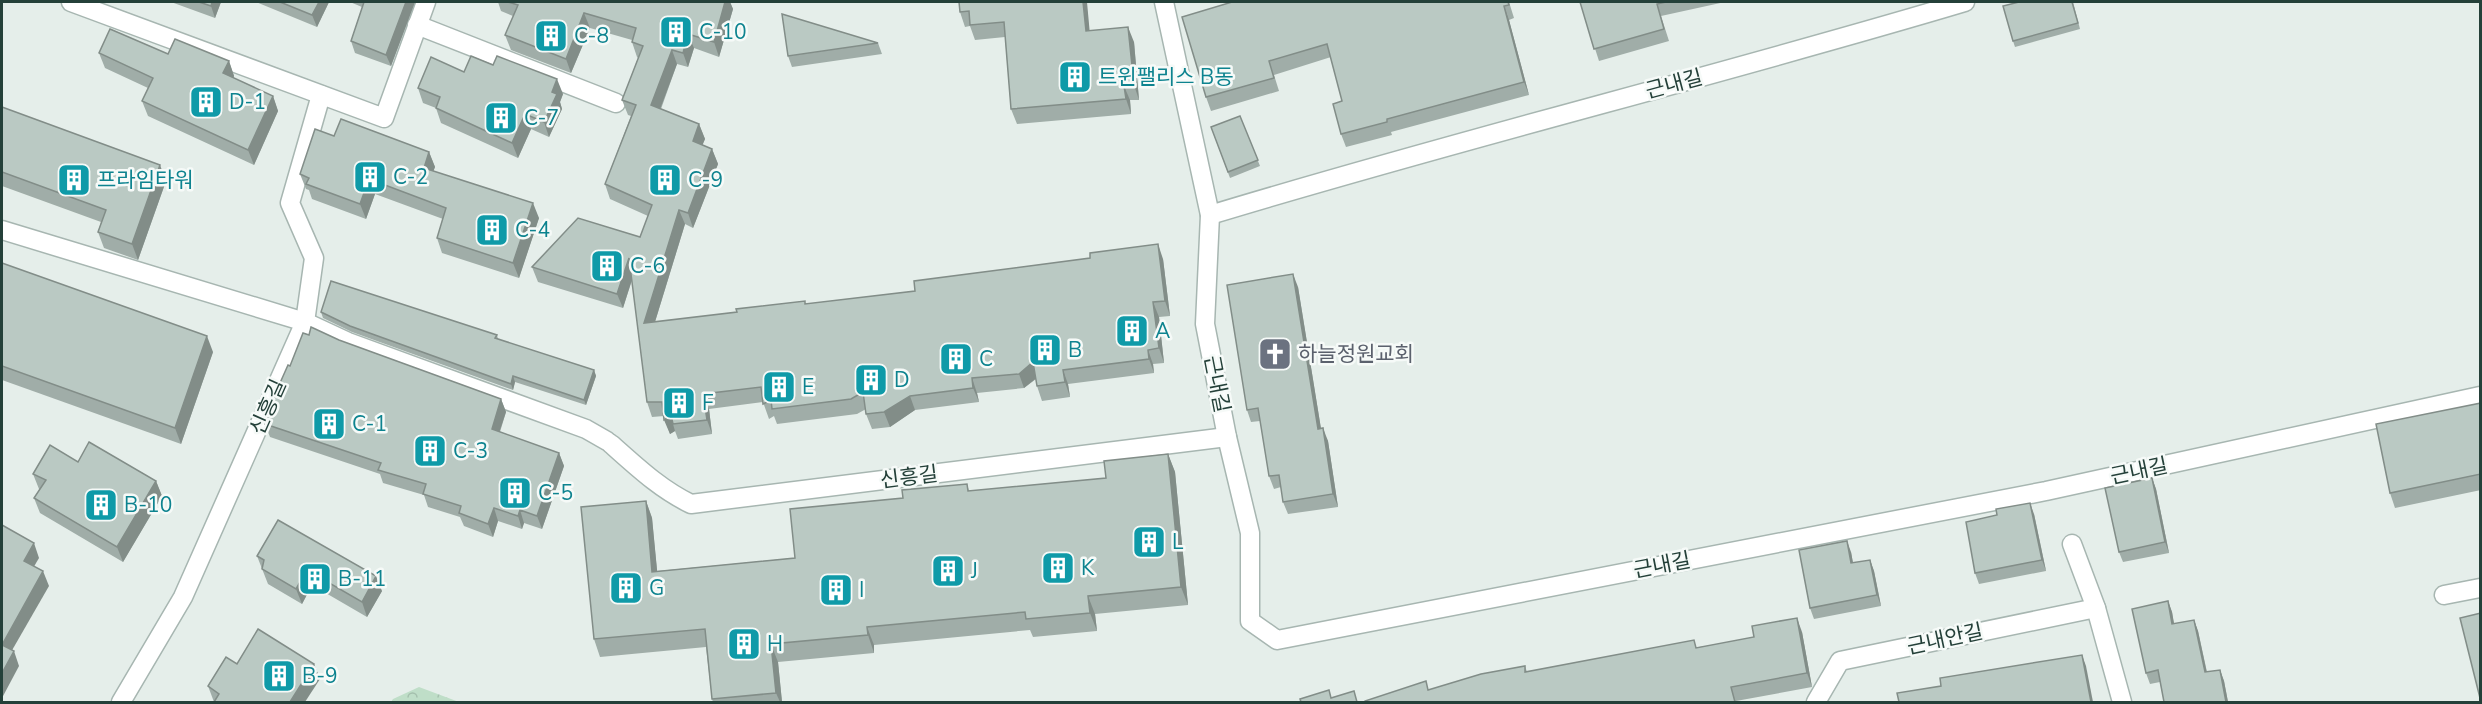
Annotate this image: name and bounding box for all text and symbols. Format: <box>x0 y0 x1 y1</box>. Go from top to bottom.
building icon: C-10 <box>658 14 694 50</box>
building icon: C-8 <box>533 18 569 54</box>
place label: C-10 <box>699 18 747 46</box>
place label: C-8 <box>574 22 609 50</box>
building icon: 트윈팰리스 B동 <box>1057 59 1093 95</box>
place label: 트윈팰리스 B동 <box>1098 63 1234 91</box>
street label: 근내길 <box>1642 63 1706 105</box>
building icon: D-1 <box>188 84 224 120</box>
place label: D-1 <box>229 88 266 116</box>
building icon: C-7 <box>483 100 519 136</box>
place label: C-7 <box>524 104 559 132</box>
building icon: C-2 <box>352 159 388 195</box>
building icon: 프라임타워 <box>56 162 92 198</box>
building icon: C-9 <box>647 162 683 198</box>
place label: C-2 <box>393 163 428 191</box>
place label: 프라임타워 <box>97 166 194 194</box>
place label: C-9 <box>688 166 723 194</box>
building icon: C-4 <box>474 212 510 248</box>
place label: C-4 <box>515 216 550 244</box>
building icon: C-6 <box>589 248 625 284</box>
place label: C-6 <box>630 252 665 280</box>
building icon: A <box>1114 313 1150 349</box>
place label: A <box>1155 317 1170 345</box>
building icon: B <box>1027 332 1063 368</box>
place label: B <box>1068 336 1082 364</box>
church icon: 하늘정원교회 <box>1257 336 1293 372</box>
place label: 하늘정원교회 <box>1298 340 1414 368</box>
building icon: C <box>938 341 974 377</box>
place label: C <box>979 345 993 373</box>
street label: 근내길 <box>1198 353 1236 415</box>
building icon: D <box>853 362 889 398</box>
place label: D <box>894 366 910 394</box>
building icon: E <box>761 369 797 405</box>
place label: E <box>802 373 814 401</box>
street label: 신흥길 <box>243 375 293 439</box>
building icon: F <box>661 385 697 421</box>
place label: F <box>702 389 714 417</box>
building icon: C-1 <box>311 406 347 442</box>
place label: C-1 <box>352 410 387 438</box>
building icon: C-3 <box>412 433 448 469</box>
place label: C-3 <box>453 437 488 465</box>
street label: 근내길 <box>2108 451 2170 491</box>
street label: 신흥길 <box>879 460 939 494</box>
building icon: C-5 <box>497 475 533 511</box>
place label: C-5 <box>538 479 573 507</box>
building icon: B-10 <box>83 487 119 523</box>
place label: B-10 <box>124 491 172 519</box>
building icon: L <box>1131 524 1167 560</box>
place label: L <box>1172 528 1184 556</box>
street label: 근내길 <box>1631 546 1693 584</box>
building icon: K <box>1040 550 1076 586</box>
building icon: J <box>930 553 966 589</box>
place label: K <box>1081 554 1095 582</box>
place label: J <box>970 557 978 585</box>
building icon: B-11 <box>297 561 333 597</box>
place label: B-11 <box>338 565 386 593</box>
building icon: G <box>608 570 644 606</box>
building icon: I <box>818 572 854 608</box>
place label: G <box>649 574 664 602</box>
place label: I <box>859 576 864 604</box>
street label: 근내안길 <box>1904 617 1986 661</box>
building icon: H <box>726 626 762 662</box>
place label: H <box>767 630 783 658</box>
building icon: B-9 <box>261 658 297 694</box>
place label: B-9 <box>302 662 338 690</box>

